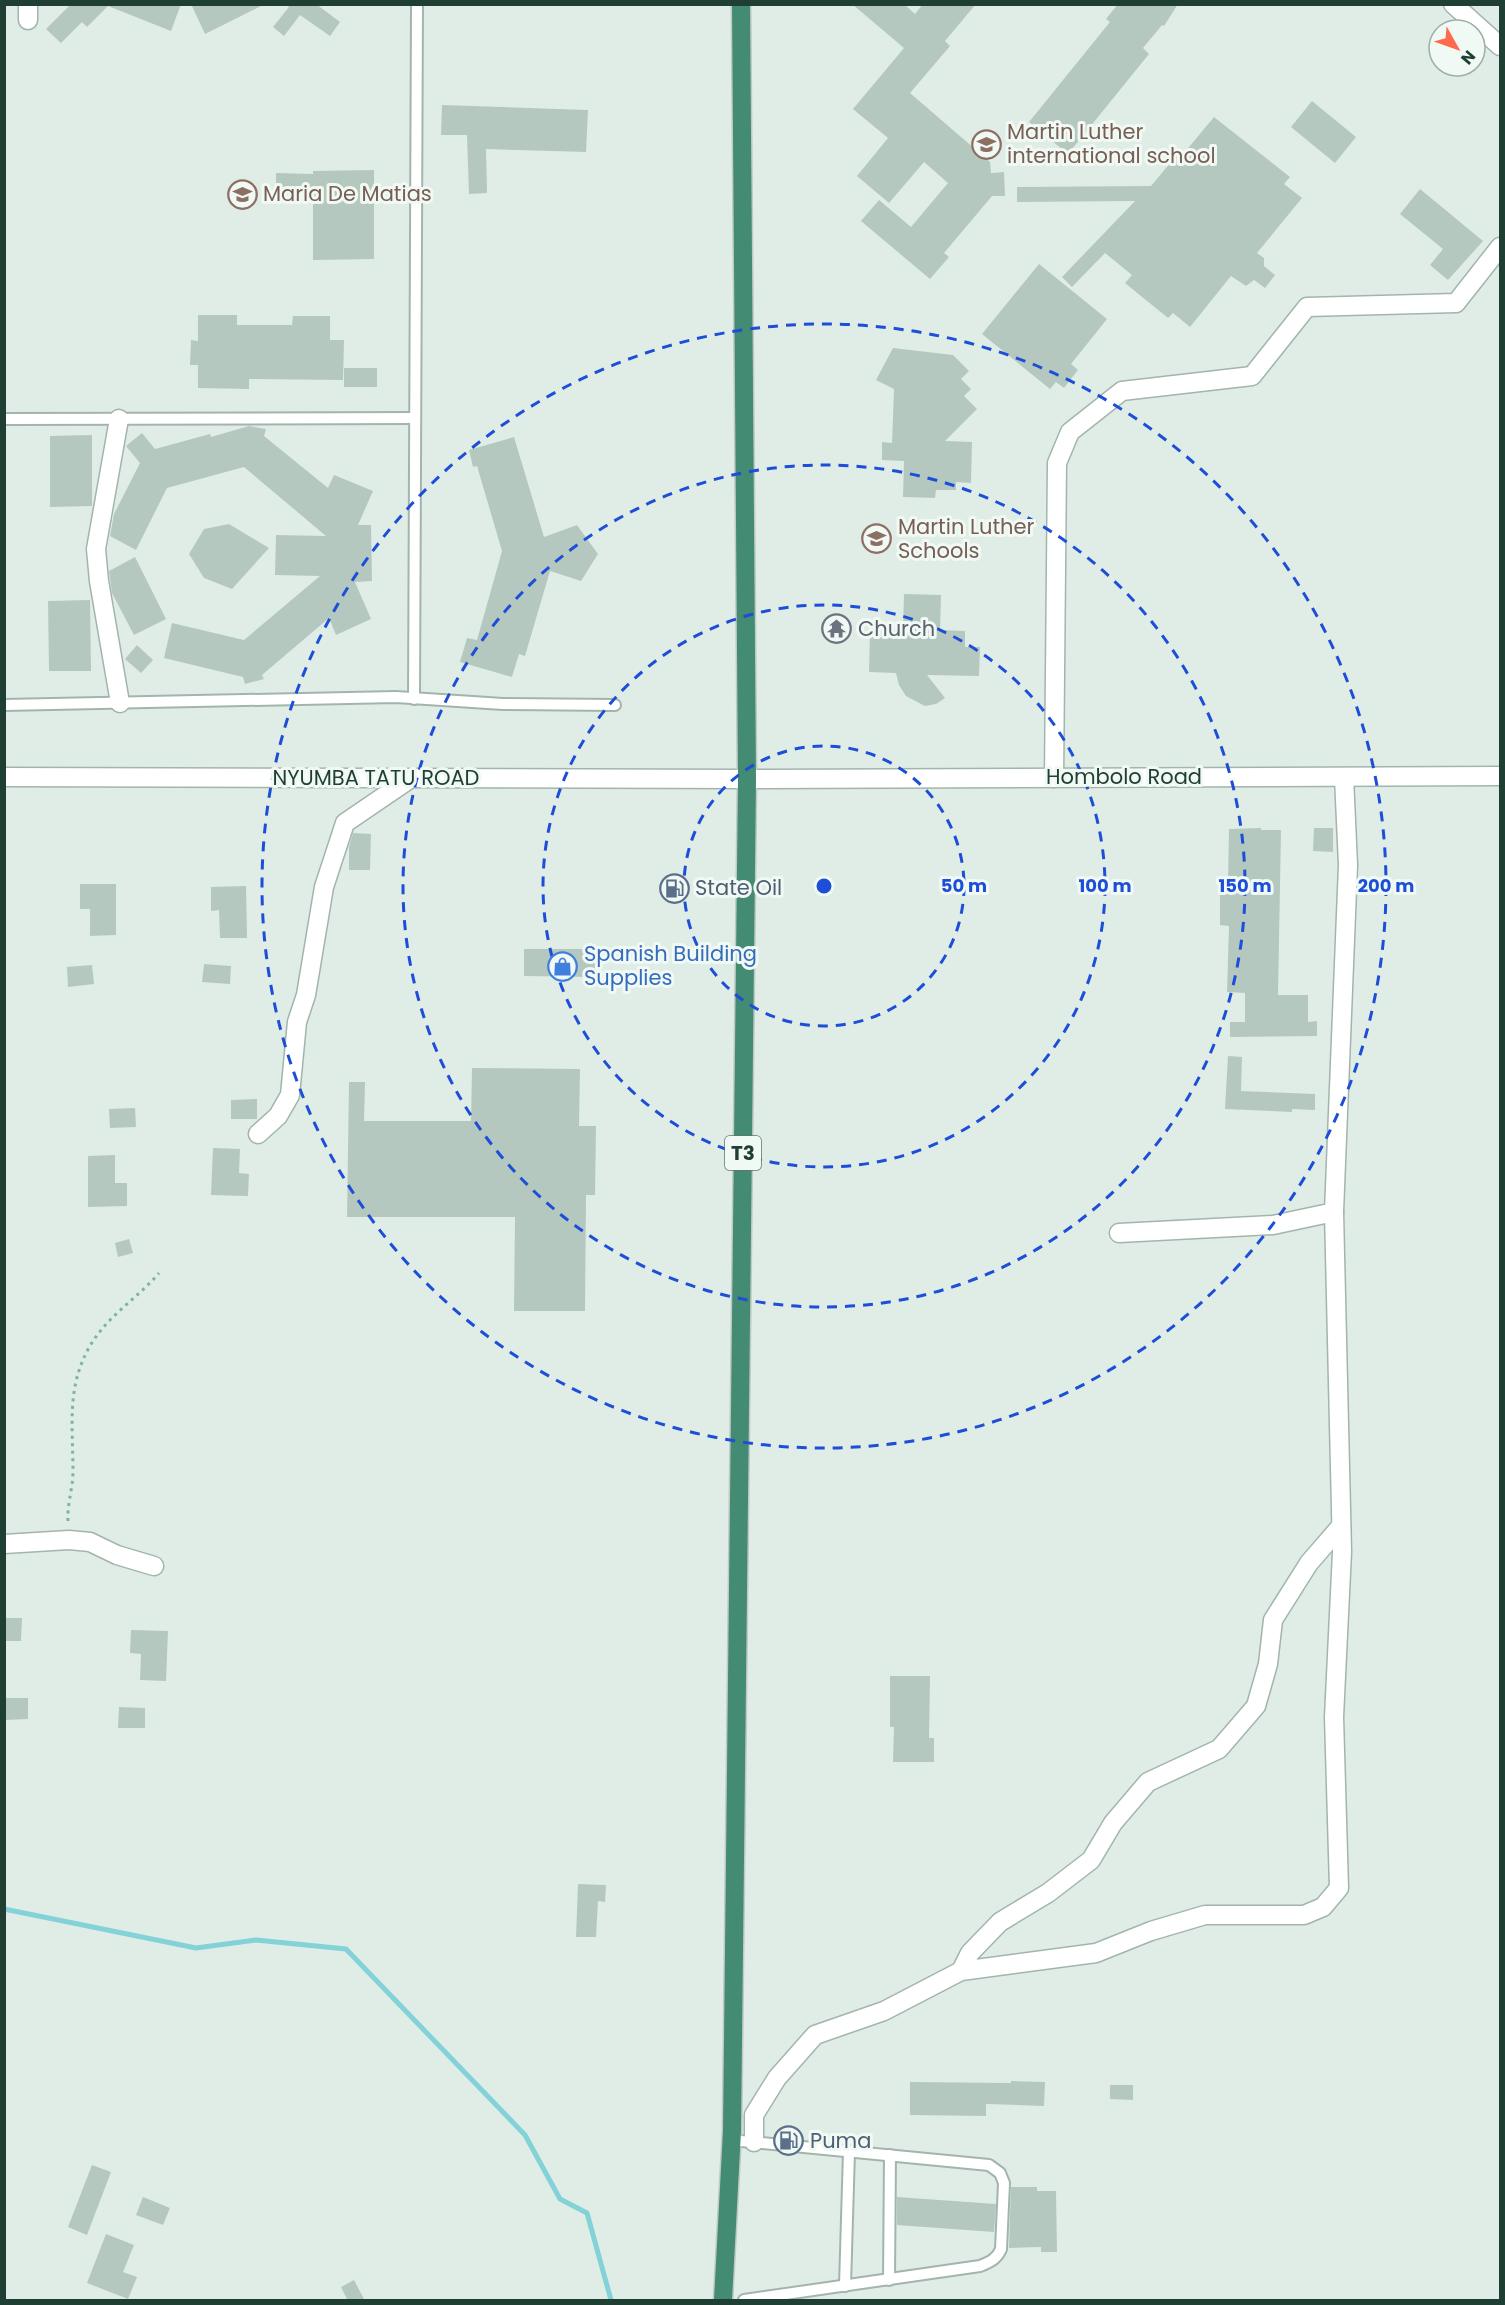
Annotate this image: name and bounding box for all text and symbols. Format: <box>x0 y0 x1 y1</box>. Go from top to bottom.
north arrow <box>1427 18 1487 78</box>
text: N <box>1455 45 1481 69</box>
place label: Martin Luther international school <box>1007 117 1216 170</box>
school or university icon: Martin Luther international school <box>970 128 1002 160</box>
school or university icon: Maria De Matias <box>226 178 258 210</box>
place label: Maria De Matias <box>263 179 432 208</box>
place label: Martin Luther Schools <box>898 512 1035 565</box>
school or university icon: Martin Luther Schools <box>861 523 893 555</box>
temple icon: Church <box>821 613 853 645</box>
place label: Church <box>858 614 935 643</box>
street label: Hombolo Road <box>1046 762 1202 791</box>
street label: NYUMBA TATU ROAD <box>273 763 479 792</box>
fuel station icon: State Oil <box>658 872 690 904</box>
place label: State Oil <box>695 873 782 902</box>
text: 50 m <box>941 873 987 898</box>
text: 100 m <box>1078 873 1132 898</box>
text: 150 m <box>1218 873 1272 898</box>
text: 200 m <box>1358 873 1414 898</box>
centre of rings <box>814 876 834 896</box>
place label: Spanish Building Supplies <box>584 939 757 992</box>
shop icon: Spanish Building Supplies <box>547 950 579 982</box>
road number: T3 <box>725 1136 761 1170</box>
fuel station icon: Puma <box>773 2125 805 2157</box>
place label: Puma <box>810 2126 871 2155</box>

